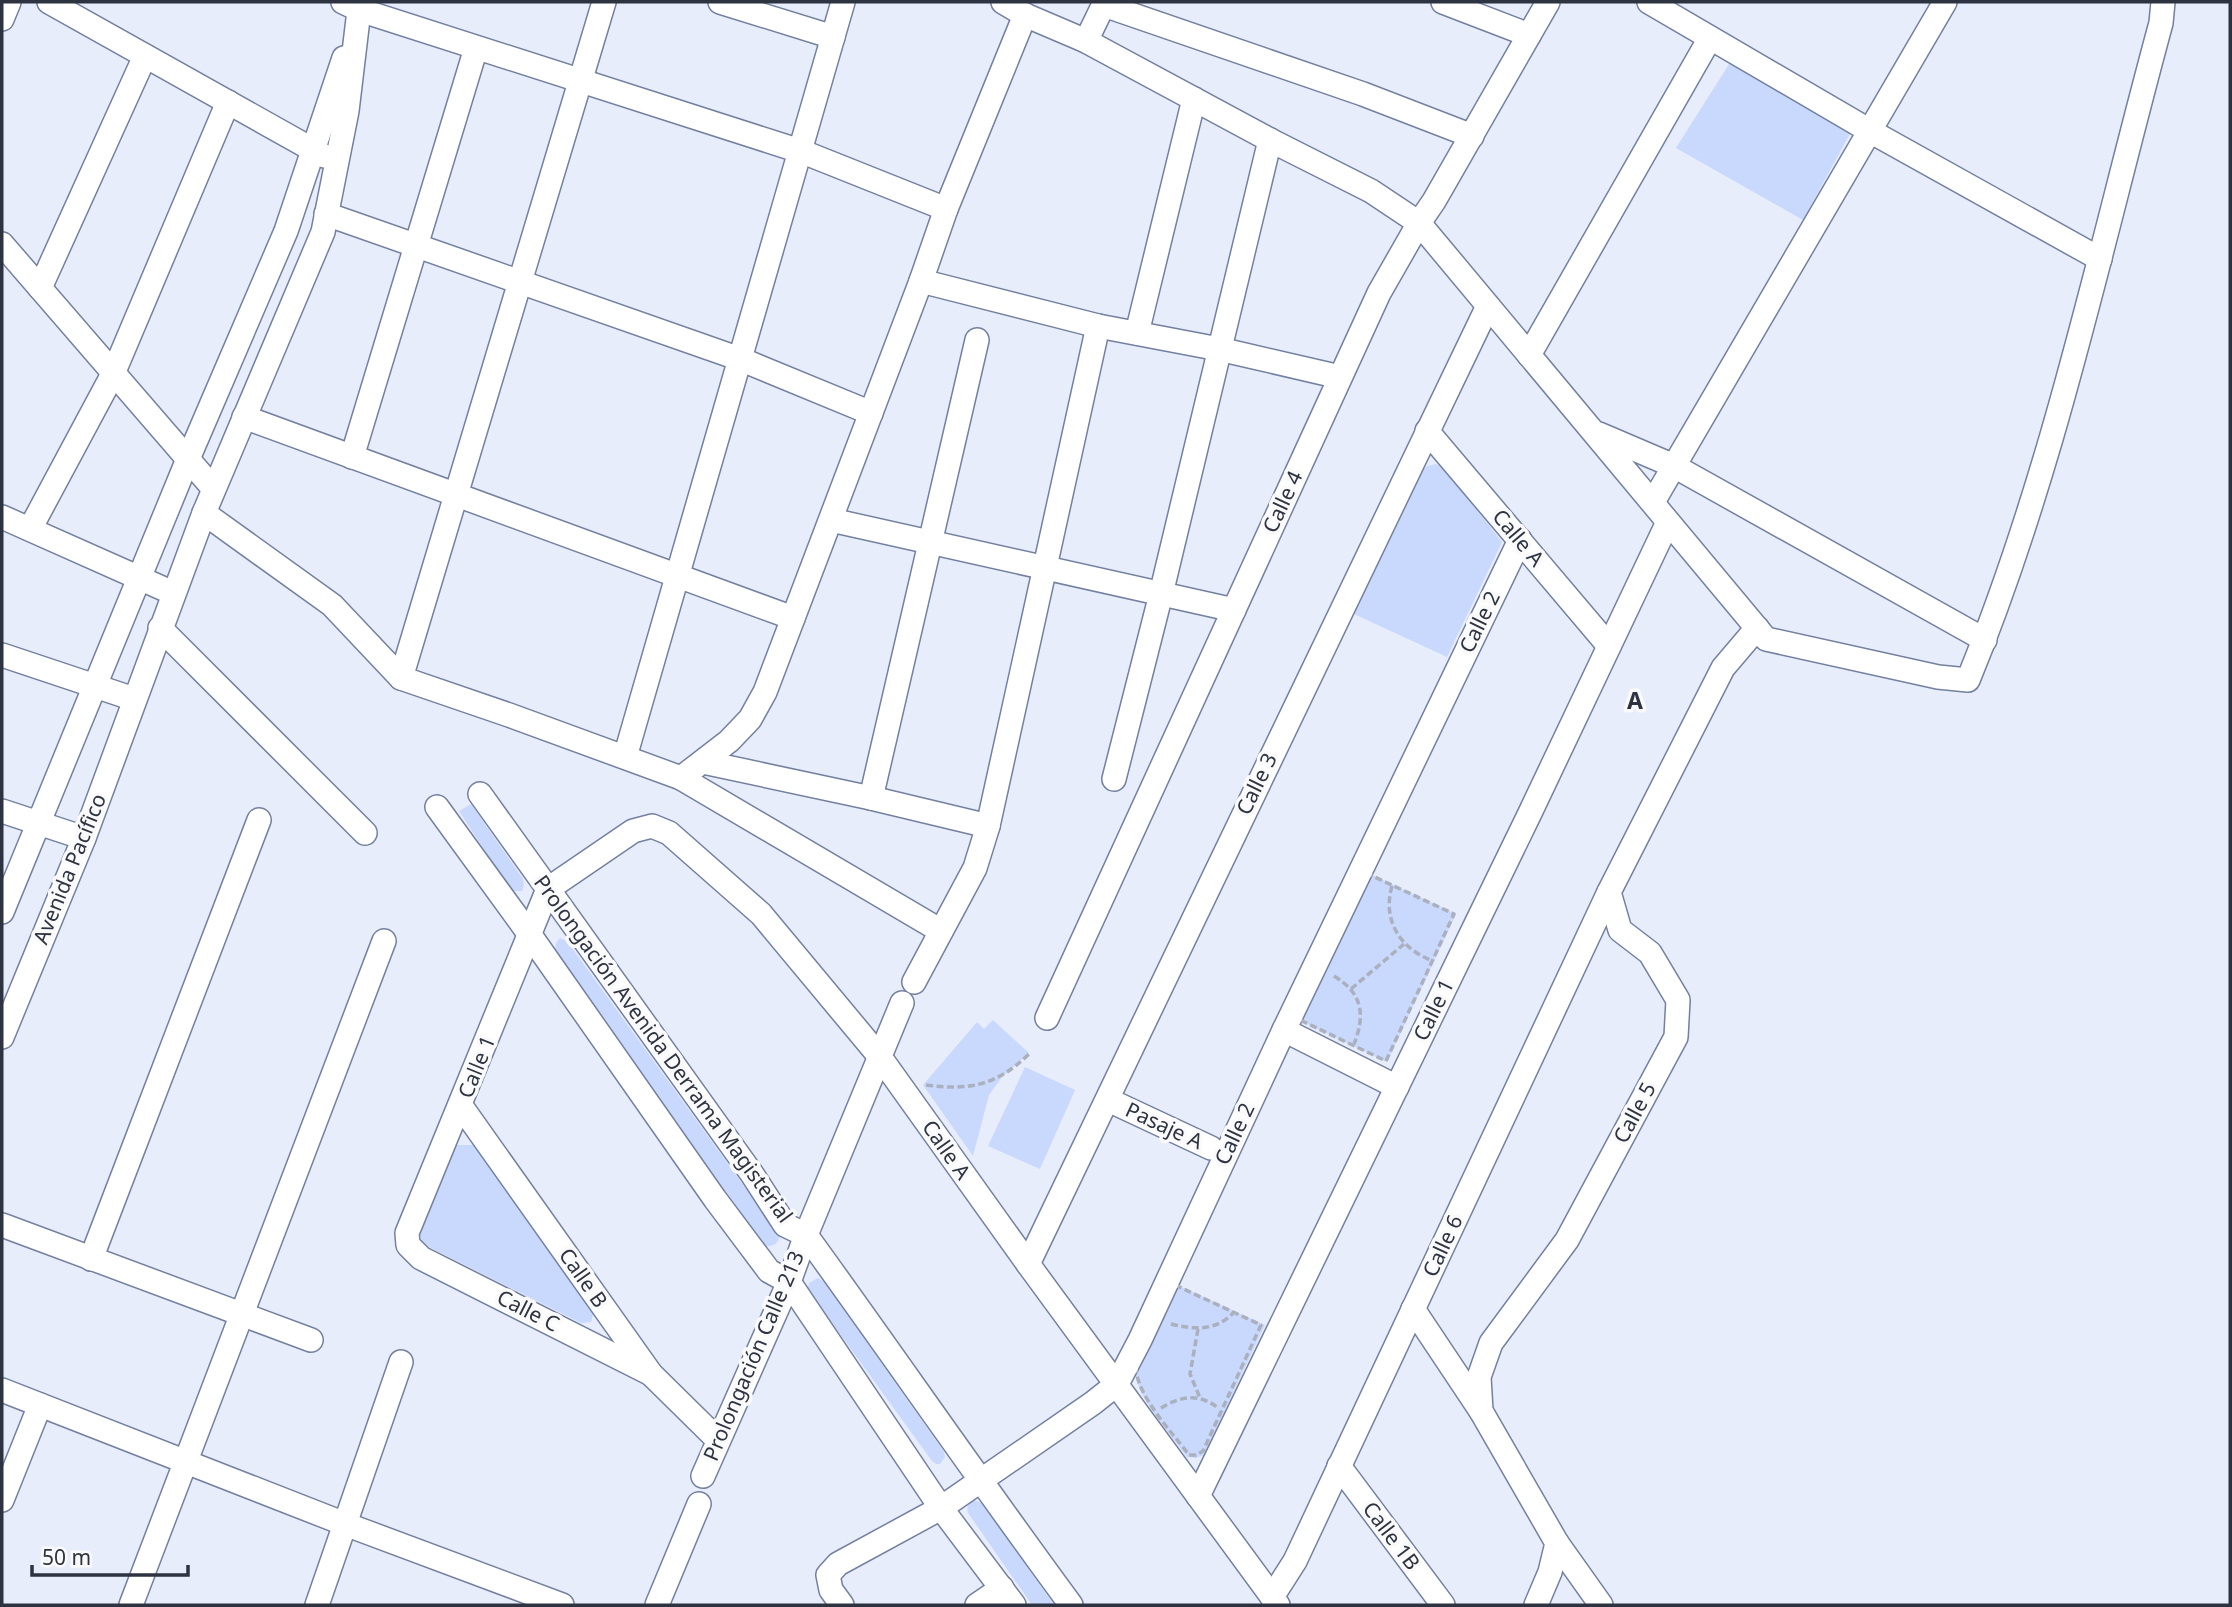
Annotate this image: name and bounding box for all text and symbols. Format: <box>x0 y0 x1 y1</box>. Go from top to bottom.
street label: Calle 4 <box>1256 466 1309 537</box>
street label: Calle A <box>1487 503 1551 572</box>
street label: Calle 2 <box>1452 586 1506 657</box>
district label: A <box>1627 684 1643 716</box>
street label: Calle 3 <box>1229 748 1283 819</box>
street label: Avenida Pacífico <box>26 789 112 948</box>
street label: Prolongación Avenida Derrama Magisterial <box>528 869 800 1228</box>
street label: Calle 1 <box>1406 974 1460 1045</box>
street label: Calle 1 <box>451 1031 501 1102</box>
street label: Calle 5 <box>1606 1077 1662 1148</box>
street label: Pasaje A <box>1121 1095 1208 1155</box>
street label: Calle 2 <box>1208 1098 1261 1169</box>
street label: Calle A <box>916 1114 978 1185</box>
street label: Calle 6 <box>1416 1210 1469 1281</box>
street label: Calle B <box>553 1242 614 1313</box>
street label: Prolongación Calle 213 <box>696 1246 810 1465</box>
street label: Calle C <box>492 1283 564 1338</box>
street label: Calle 1B <box>1357 1495 1427 1575</box>
scale bar <box>32 1534 187 1578</box>
text: 50 m <box>42 1543 91 1571</box>

